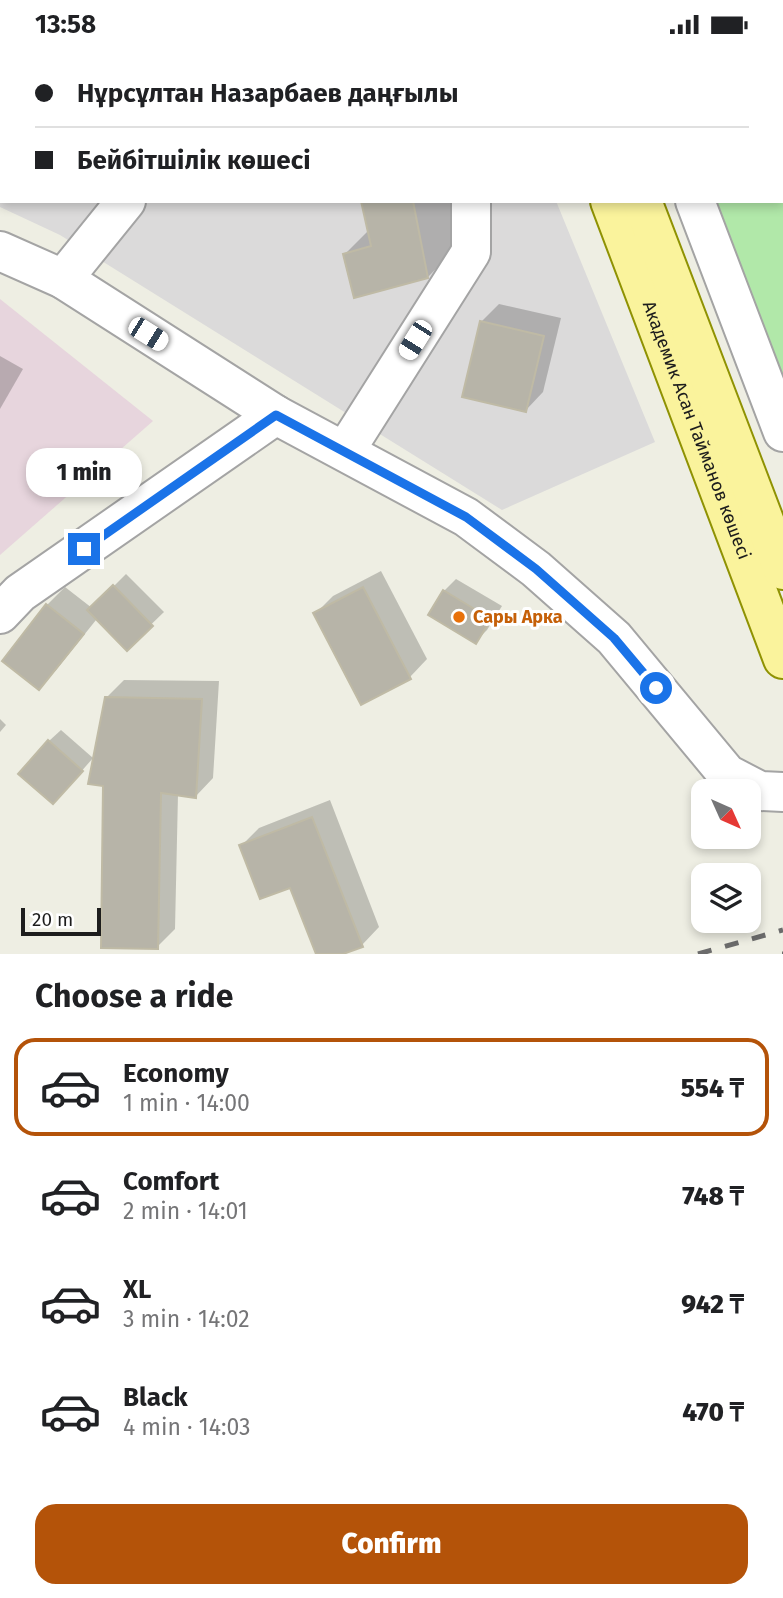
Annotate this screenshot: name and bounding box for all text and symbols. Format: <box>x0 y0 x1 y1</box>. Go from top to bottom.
text: 13:58 <box>35 9 96 40</box>
text: Нұрсұлтан Назарбаев даңғылы <box>77 78 458 109</box>
text: Бейбітшілік көшесі <box>77 145 311 176</box>
street label: Академик Асан Тайманов көшесі <box>638 298 755 563</box>
car <box>125 314 172 354</box>
car <box>395 317 436 363</box>
callout: 1 min <box>26 447 142 497</box>
text: 1 min <box>56 458 112 486</box>
route end <box>68 533 100 565</box>
place label: Сары Арка <box>473 606 563 628</box>
marker: Сары Арка <box>451 609 467 625</box>
route start <box>640 672 672 704</box>
north arrow <box>691 779 761 849</box>
map controls <box>691 779 761 933</box>
button: layers <box>691 863 761 933</box>
scale bar <box>21 905 102 937</box>
text: 20 m <box>32 908 73 931</box>
text: Choose a ride <box>35 977 233 1015</box>
icon: car <box>39 1056 102 1119</box>
text: Economy <box>123 1058 229 1089</box>
text: 554 ₸ <box>681 1073 744 1104</box>
text: 1 min · 14:00 <box>123 1089 250 1117</box>
icon: car <box>39 1164 102 1227</box>
text: Comfort <box>123 1166 219 1197</box>
text: 748 ₸ <box>682 1181 744 1212</box>
text: 2 min · 14:01 <box>123 1197 248 1225</box>
icon: car <box>39 1272 102 1335</box>
text: XL <box>123 1274 151 1305</box>
text: 942 ₸ <box>681 1289 744 1320</box>
text: 3 min · 14:02 <box>123 1305 250 1333</box>
icon: car <box>39 1380 102 1443</box>
text: Black <box>123 1382 188 1413</box>
text: 470 ₸ <box>682 1397 744 1428</box>
text: 4 min · 14:03 <box>123 1413 251 1441</box>
button: Confirm <box>35 1504 748 1584</box>

